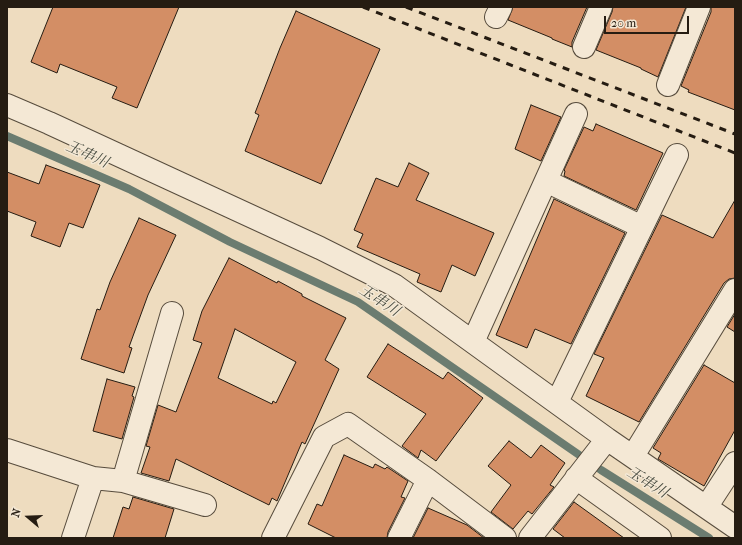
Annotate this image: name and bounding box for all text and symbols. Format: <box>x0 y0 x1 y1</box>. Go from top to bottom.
scale bar <box>606 8 691 34</box>
text: 20 m <box>611 16 636 30</box>
water label: 玉串川 <box>63 138 111 172</box>
water label: 玉串川 <box>355 281 403 321</box>
water label: 玉串川 <box>623 463 671 503</box>
north arrow <box>8 497 48 537</box>
text: N <box>9 507 24 519</box>

